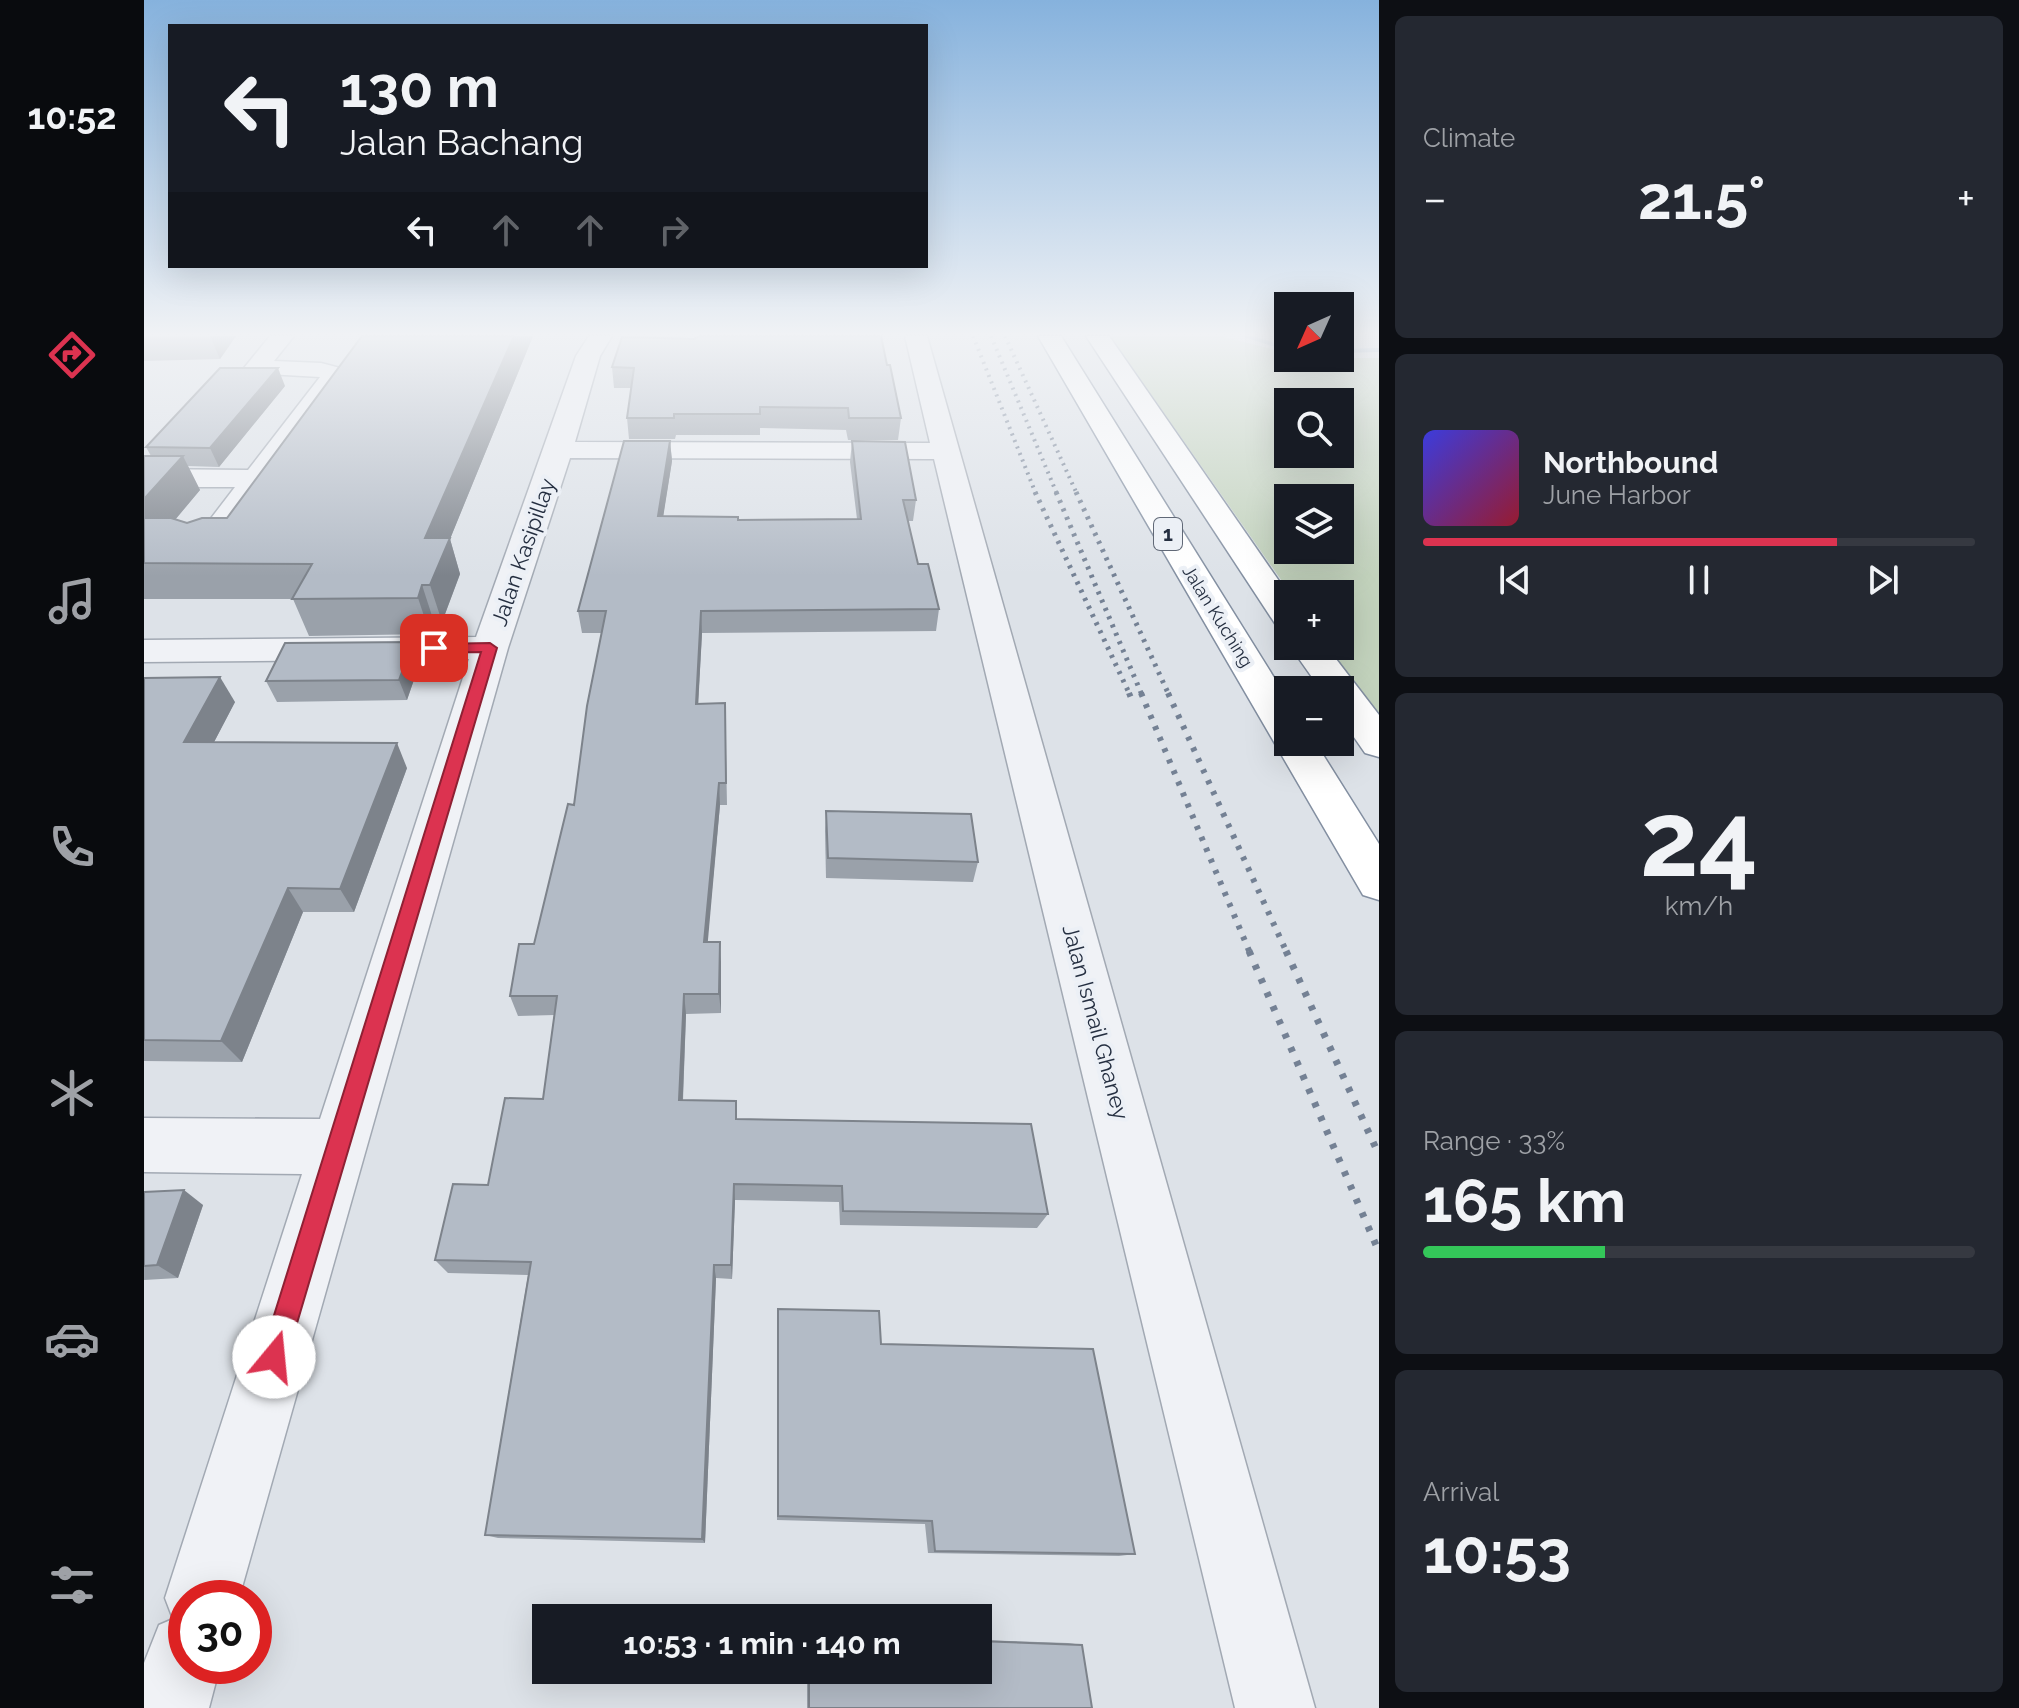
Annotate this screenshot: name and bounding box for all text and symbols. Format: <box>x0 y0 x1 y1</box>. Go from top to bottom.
text: 130 m <box>340 54 499 120</box>
icon: left <box>208 56 312 160</box>
text: 10:52 <box>27 95 117 137</box>
text: Jalan Bachang <box>340 121 583 163</box>
text: Climate <box>1423 123 1515 153</box>
text: 21.5° <box>1638 163 1765 233</box>
text: − <box>1423 173 1447 224</box>
text: + <box>1957 173 1975 224</box>
icon: left <box>400 208 444 252</box>
icon: ahead <box>484 208 528 252</box>
icon: ahead <box>568 208 612 252</box>
icon: right <box>652 208 696 252</box>
north arrow <box>1274 292 1354 372</box>
map controls <box>1274 292 1354 756</box>
icon: directions <box>44 327 100 383</box>
button: search <box>1274 388 1354 468</box>
text: Northbound <box>1543 445 1718 480</box>
street label: Jalan Kasipillay <box>486 475 560 629</box>
text: June Harbor <box>1543 480 1691 510</box>
button: layers <box>1274 484 1354 564</box>
road number: 1 <box>1154 518 1182 550</box>
icon: previous <box>1493 558 1537 602</box>
icon: pause <box>1677 558 1721 602</box>
icon: next <box>1861 558 1905 602</box>
street label: Jalan Kuching <box>1178 561 1258 671</box>
icon: music <box>44 573 100 629</box>
button: + <box>1274 580 1354 660</box>
pin <box>400 614 468 682</box>
icon: arrive <box>412 626 456 670</box>
button: − <box>1274 676 1354 756</box>
text: 24 <box>1640 778 1758 900</box>
icon: phone <box>44 819 100 875</box>
text: km/h <box>1665 891 1733 921</box>
street label: Jalan Ismail Ghaney <box>1057 922 1135 1122</box>
icon: climate <box>44 1065 100 1121</box>
text: Range · 33% <box>1423 1126 1565 1156</box>
text: 165 km <box>1423 1166 1626 1236</box>
icon: car <box>44 1311 100 1367</box>
position arrow <box>232 1315 316 1399</box>
text: Arrival <box>1423 1477 1499 1507</box>
text: 10:53 <box>1423 1517 1571 1587</box>
icon: filters <box>44 1557 100 1613</box>
speed limit sign: 30 <box>168 1580 272 1684</box>
text: 10:53 · 1 min · 140 m <box>623 1626 901 1661</box>

